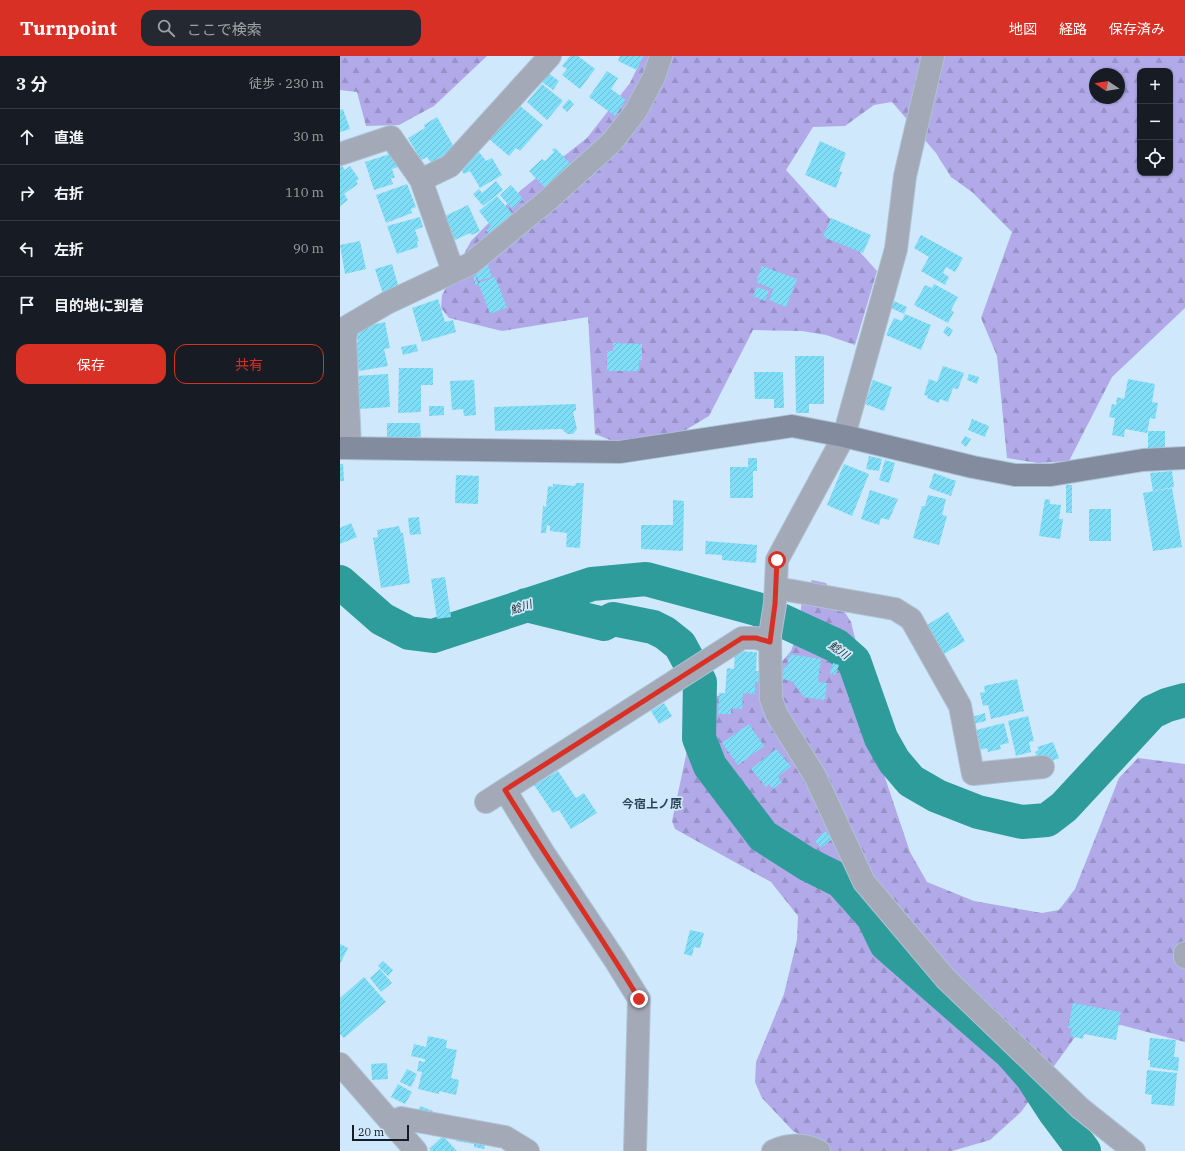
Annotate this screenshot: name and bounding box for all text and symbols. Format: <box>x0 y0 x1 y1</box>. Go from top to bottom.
search box <box>141 10 421 46</box>
text: Turnpoint <box>20 16 117 40</box>
icon: search <box>155 17 177 39</box>
text: ここで検索 <box>187 20 262 39</box>
text: 地図 <box>1009 20 1037 38</box>
text: 経路 <box>1059 20 1087 38</box>
text: 保存済み <box>1109 20 1165 38</box>
north arrow <box>1089 68 1125 104</box>
map controls <box>1137 68 1173 176</box>
button: + <box>1137 68 1173 104</box>
text: 3 分 <box>16 73 47 95</box>
text: 徒歩 · 230 m <box>249 75 324 92</box>
button: − <box>1137 104 1173 140</box>
icon: ahead <box>16 126 38 148</box>
text: 直進 <box>54 128 84 147</box>
text: 30 m <box>293 128 324 145</box>
button: locate <box>1137 140 1173 176</box>
icon: right <box>16 182 38 204</box>
text: 右折 <box>54 184 84 203</box>
text: 110 m <box>285 184 324 201</box>
icon: left <box>16 238 38 260</box>
text: 左折 <box>54 240 84 259</box>
text: 90 m <box>293 240 324 257</box>
icon: arrive <box>16 294 38 316</box>
text: 目的地に到着 <box>54 296 144 315</box>
button: 保存 <box>16 344 166 384</box>
button: 共有 <box>174 344 324 384</box>
route start <box>768 551 786 569</box>
water label: 鯰川 <box>508 597 535 617</box>
water label: 鯰川 <box>826 638 853 663</box>
district label: 今宿上ノ原 <box>622 796 682 811</box>
route end <box>630 990 648 1008</box>
scale bar <box>352 1123 409 1142</box>
text: 20 m <box>358 1125 384 1139</box>

